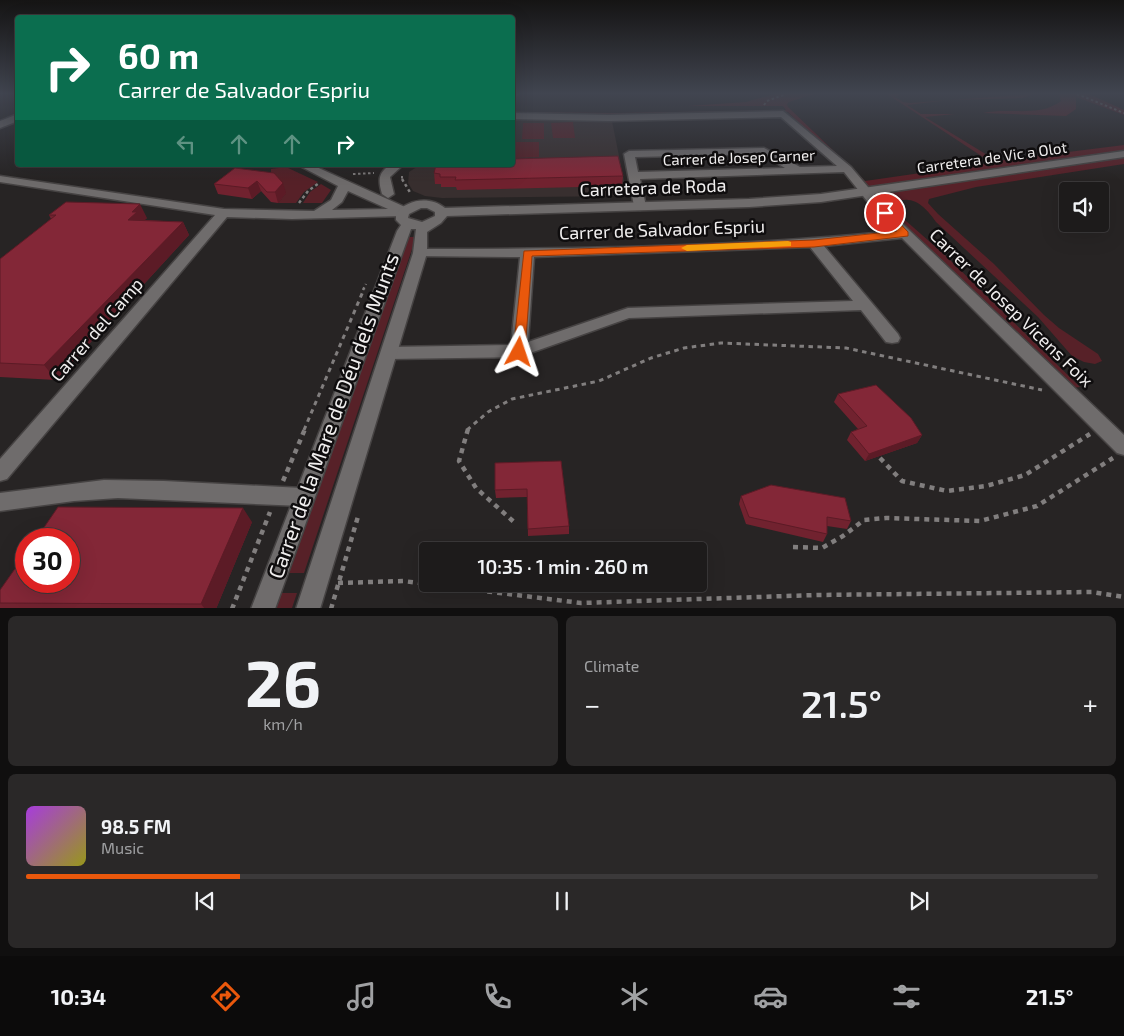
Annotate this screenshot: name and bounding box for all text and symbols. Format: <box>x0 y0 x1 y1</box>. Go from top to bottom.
text: 60 m <box>118 34 199 76</box>
icon: right <box>35 35 100 100</box>
text: Carrer de Salvador Espriu <box>118 76 370 102</box>
icon: left <box>172 130 200 158</box>
icon: ahead <box>225 130 253 158</box>
icon: ahead <box>278 130 306 158</box>
icon: right <box>331 130 359 158</box>
street label: Carretera de Vic a Olot <box>916 138 1068 176</box>
street label: Carrer de Josep Carner <box>663 145 815 169</box>
street label: Carretera de Roda <box>579 173 727 201</box>
map controls <box>1059 182 1109 232</box>
button: sound <box>1059 182 1109 232</box>
pin <box>864 192 906 234</box>
icon: arrive <box>871 199 899 227</box>
street label: Carrer de Salvador Espriu <box>559 214 765 244</box>
street label: Carrer de Josep Vicens Foix <box>925 223 1098 391</box>
street label: Carrer de la Mare de Déu dels Munts <box>262 249 403 582</box>
street label: Carrer del Camp <box>45 273 147 386</box>
position arrow <box>492 325 544 377</box>
speed limit sign: 30 <box>15 528 80 593</box>
text: 10:35 · 1 min · 260 m <box>477 555 649 578</box>
text: 26 <box>245 642 321 720</box>
text: Climate <box>584 656 639 675</box>
text: 21.5° <box>801 680 882 726</box>
text: − <box>584 687 600 721</box>
text: + <box>1083 687 1098 721</box>
text: km/h <box>263 714 303 733</box>
text: 98.5 FM <box>101 815 171 838</box>
text: Music <box>101 838 144 857</box>
icon: previous <box>191 887 219 915</box>
icon: pause <box>548 887 576 915</box>
icon: next <box>905 887 933 915</box>
icon: directions <box>208 979 243 1014</box>
icon: music <box>344 979 379 1014</box>
icon: phone <box>480 979 515 1014</box>
icon: climate <box>617 979 652 1014</box>
icon: car <box>753 979 788 1014</box>
icon: filters <box>889 979 924 1014</box>
text: 10:34 <box>51 983 106 1009</box>
text: 21.5° <box>1026 983 1073 1009</box>

